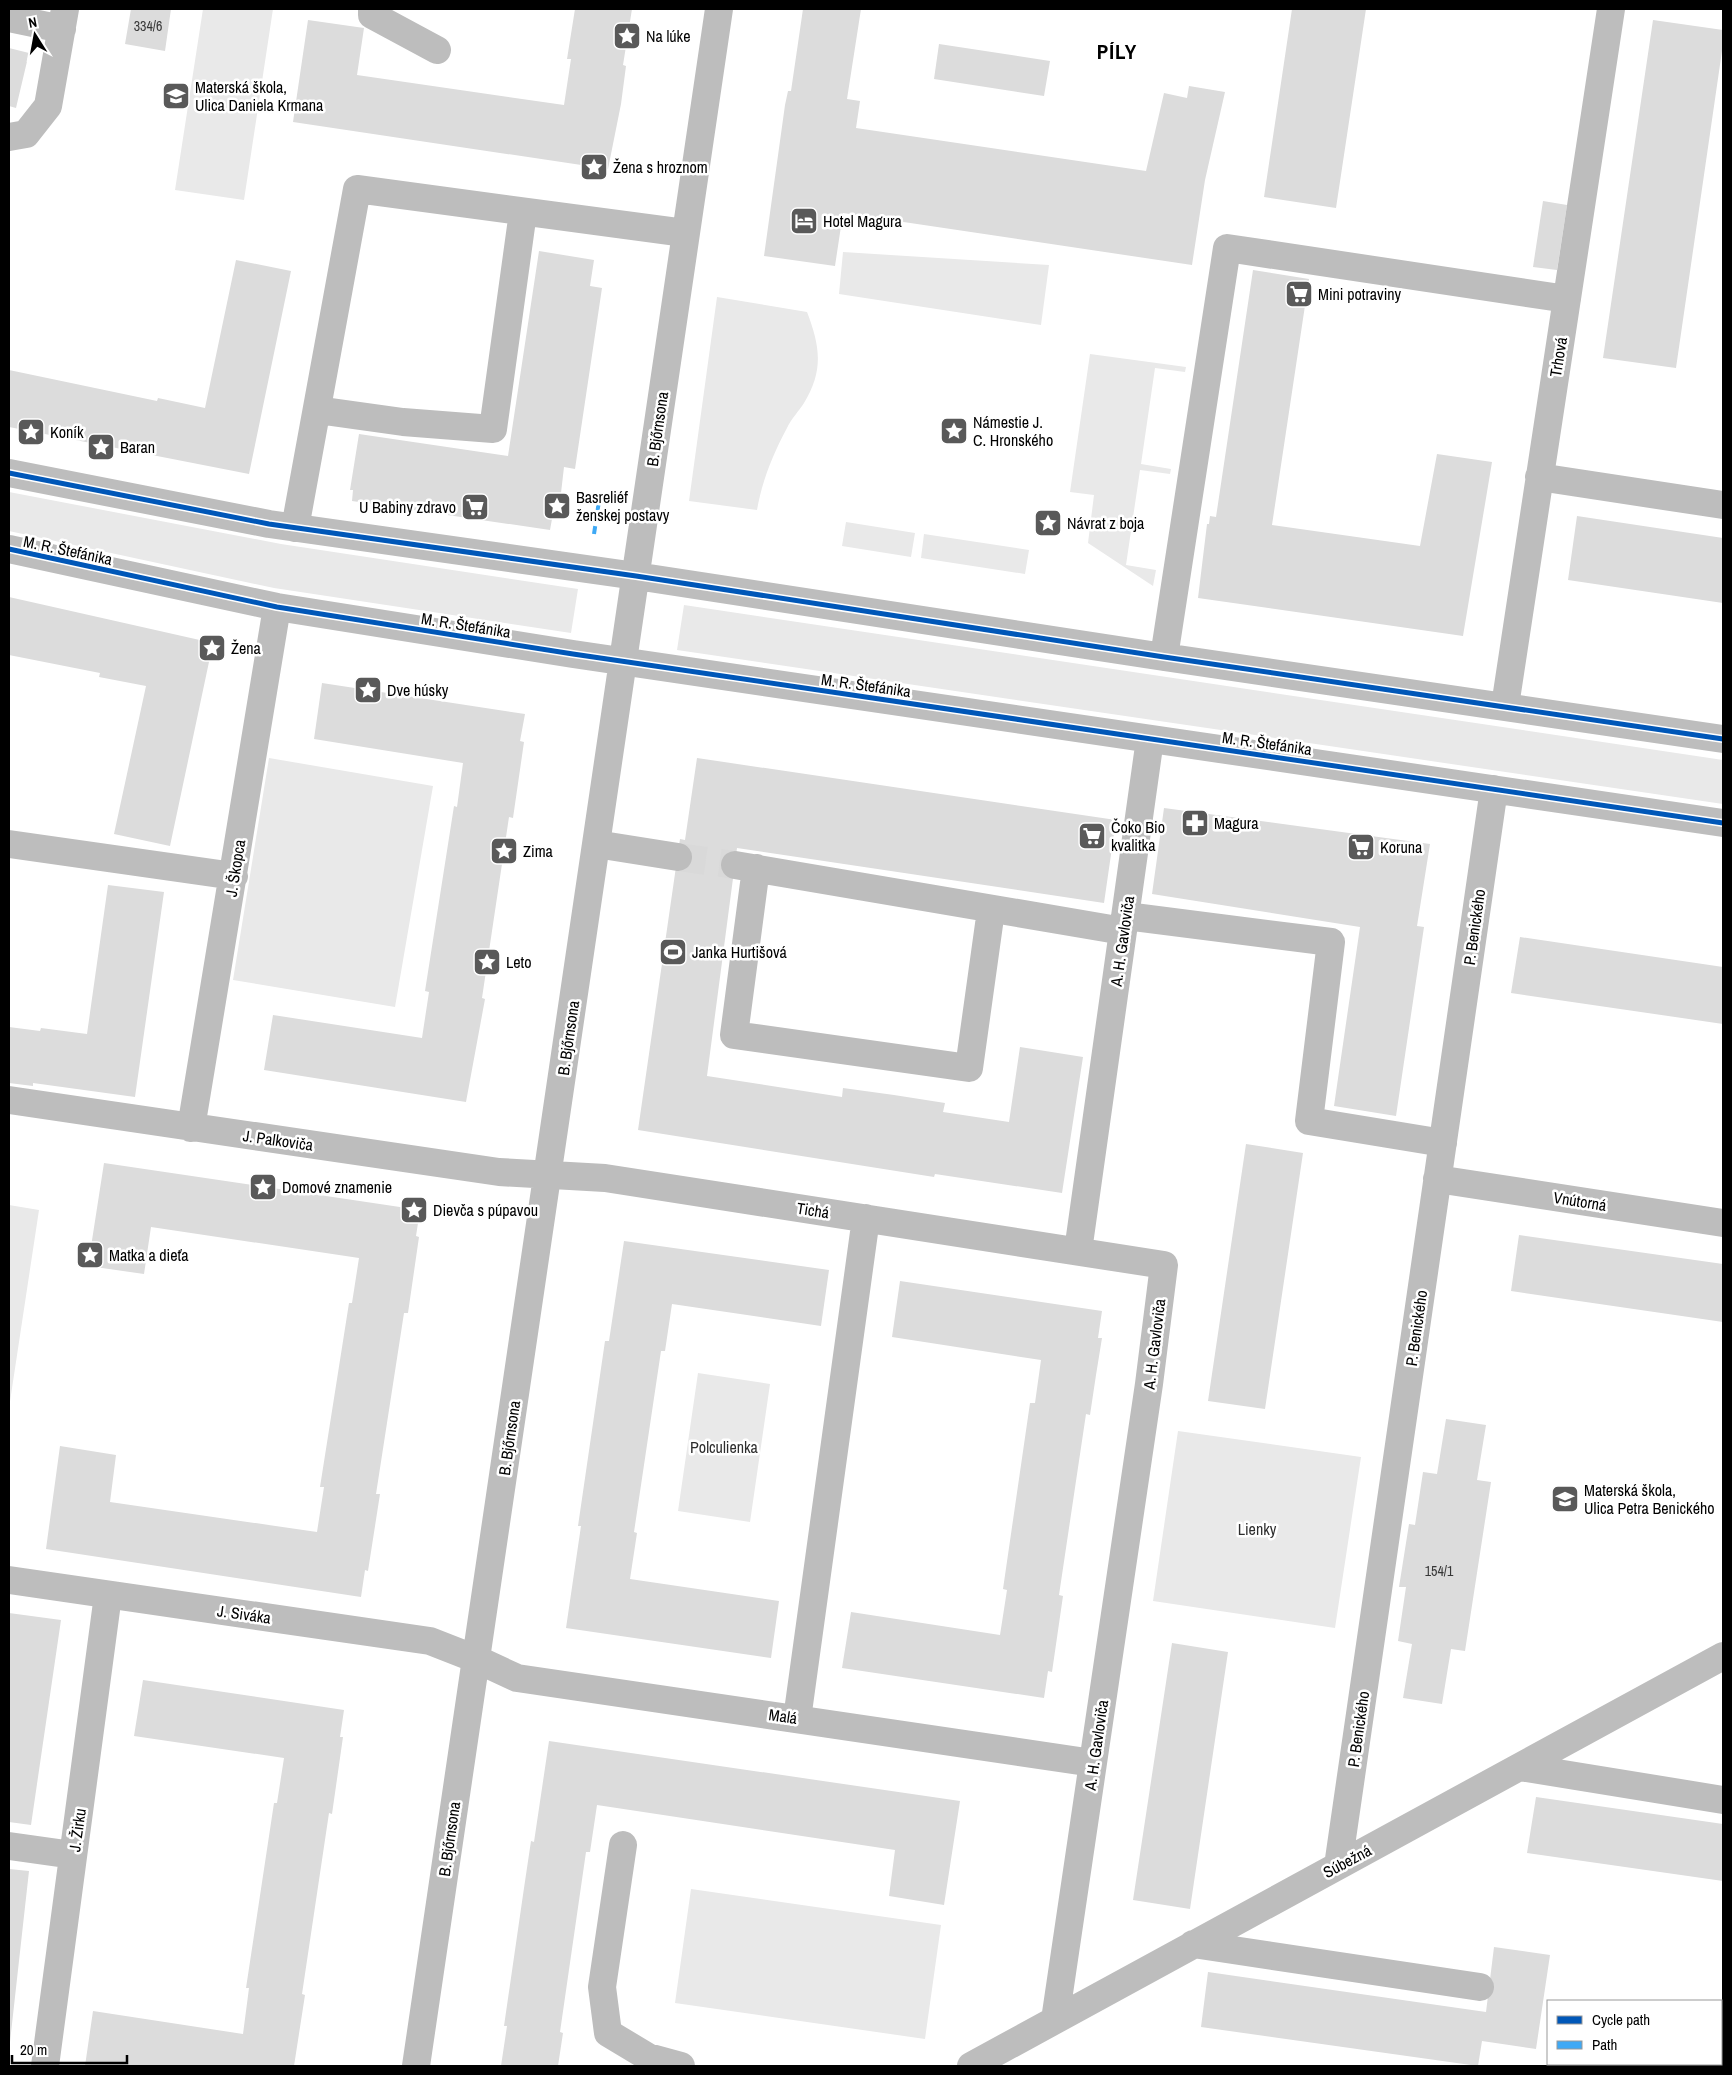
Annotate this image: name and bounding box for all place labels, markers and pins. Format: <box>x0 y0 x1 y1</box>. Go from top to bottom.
place icon: Na lúke <box>612 21 642 51</box>
place label: Na lúke <box>646 25 690 47</box>
place label: Materská škola, Ulica Daniela Krmana <box>195 76 324 116</box>
school or university icon: Materská škola, Ulica Daniela Krmana <box>161 81 191 111</box>
place icon: Žena s hroznom <box>579 152 609 182</box>
place label: Žena s hroznom <box>613 156 708 178</box>
hotel icon: Hotel Magura <box>789 206 819 236</box>
place label: Hotel Magura <box>823 210 902 232</box>
supermarket icon: Mini potraviny <box>1284 279 1314 309</box>
place label: Mini potraviny <box>1318 283 1402 305</box>
place label: Námestie J. C. Hronského <box>973 411 1053 451</box>
place icon: Námestie J. C. Hronského <box>939 416 969 446</box>
place icon: Koník <box>16 417 46 447</box>
place label: Koník <box>50 421 84 443</box>
place icon: Baran <box>86 432 116 462</box>
place label: Baran <box>120 436 155 458</box>
place label: Basreliéf ženskej postavy <box>576 486 670 526</box>
place icon: Basreliéf ženskej postavy <box>542 491 572 521</box>
supermarket icon: U Babiny zdravo <box>460 492 490 522</box>
place label: U Babiny zdravo <box>359 496 456 518</box>
place icon: Návrat z boja <box>1033 508 1063 538</box>
place label: Návrat z boja <box>1067 512 1145 534</box>
place icon: Žena <box>197 633 227 663</box>
place label: Žena <box>231 637 262 659</box>
place icon: Dve húsky <box>353 675 383 705</box>
place label: Dve húsky <box>387 679 449 701</box>
pharmacy icon: Magura <box>1180 808 1210 838</box>
place label: Magura <box>1214 812 1259 834</box>
place label: Čoko Bio kvalitka <box>1111 816 1165 856</box>
supermarket icon: Čoko Bio kvalitka <box>1077 821 1107 851</box>
supermarket icon: Koruna <box>1346 832 1376 862</box>
place icon: Zima <box>489 836 519 866</box>
place label: Koruna <box>1380 836 1423 858</box>
place label: Zima <box>523 840 554 862</box>
sports icon: Janka Hurtišová <box>658 937 688 967</box>
place label: Janka Hurtišová <box>692 941 788 963</box>
place icon: Leto <box>472 947 502 977</box>
place label: Leto <box>506 951 532 973</box>
place icon: Domové znamenie <box>248 1172 278 1202</box>
place label: Domové znamenie <box>282 1176 392 1198</box>
place icon: Dievča s púpavou <box>399 1195 429 1225</box>
place label: Dievča s púpavou <box>433 1199 538 1221</box>
place icon: Matka a dieťa <box>75 1240 105 1270</box>
place label: Matka a dieťa <box>109 1244 189 1266</box>
place label: Materská škola, Ulica Petra Benického <box>1584 1479 1715 1519</box>
school or university icon: Materská škola, Ulica Petra Benického <box>1550 1484 1580 1514</box>

